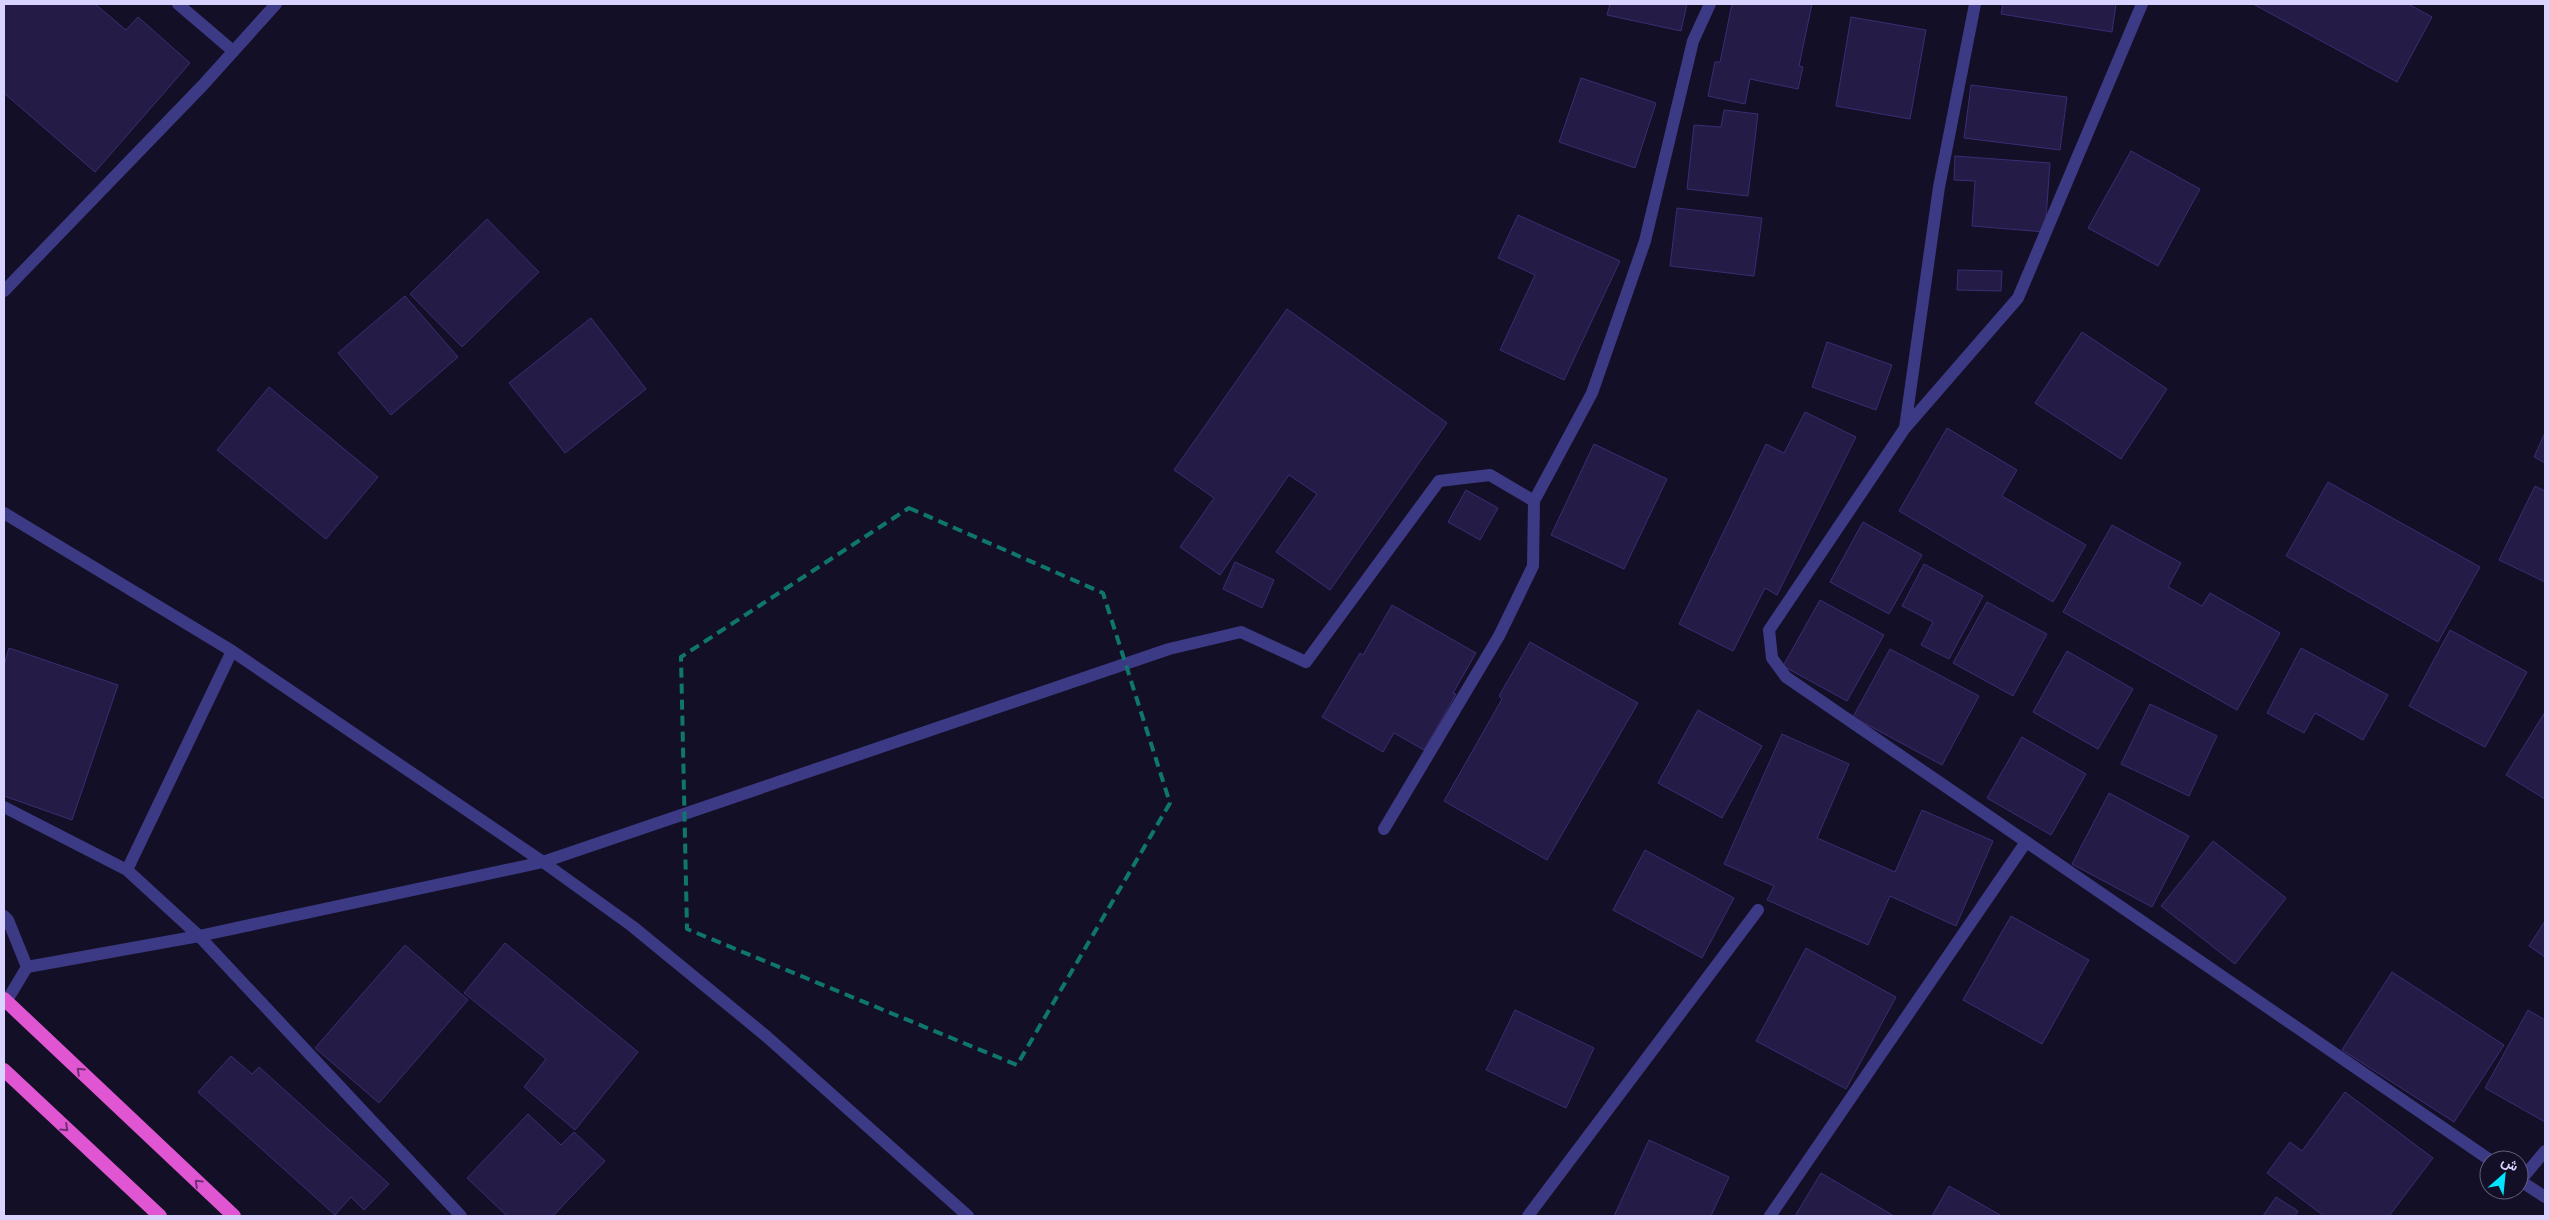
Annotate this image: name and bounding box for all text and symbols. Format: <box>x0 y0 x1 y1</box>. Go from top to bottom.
one-way arrow <box>77 1068 86 1077</box>
one-way arrow <box>59 1122 68 1131</box>
north arrow <box>2479 1150 2529 1200</box>
text: ش <box>2498 1151 2522 1176</box>
one-way arrow <box>195 1180 204 1189</box>

